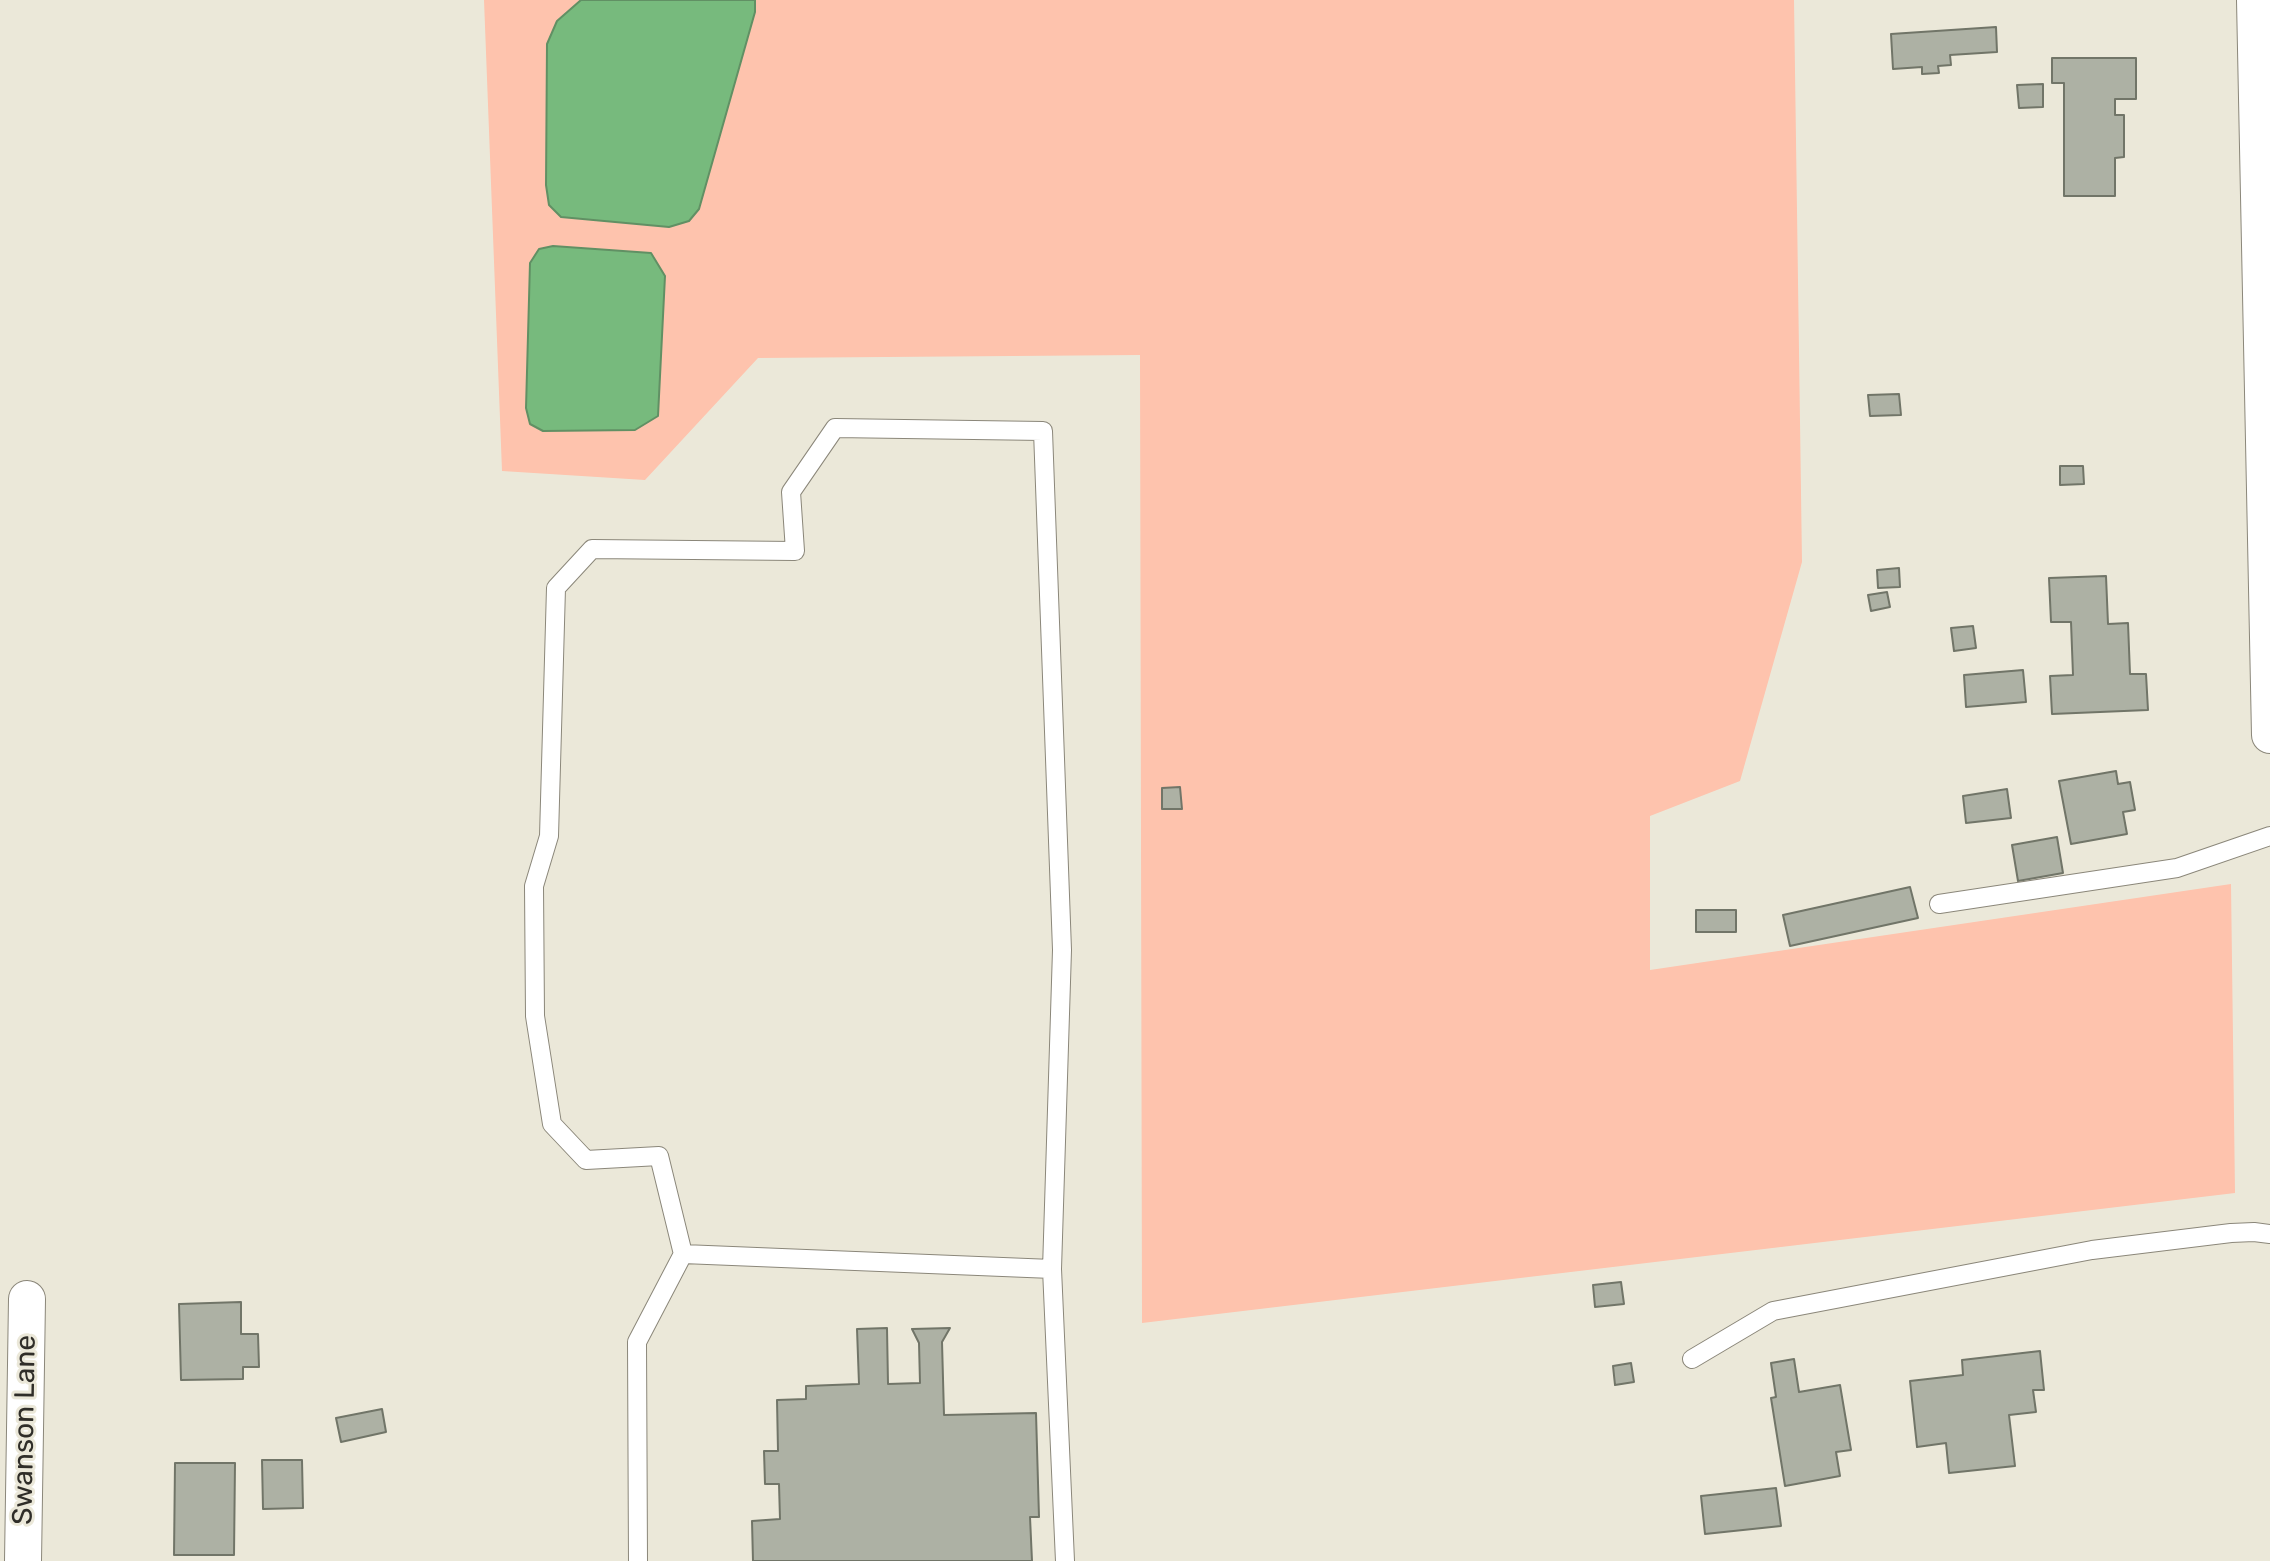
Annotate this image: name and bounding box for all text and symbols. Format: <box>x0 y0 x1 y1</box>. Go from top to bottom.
street label: Swanson Lane <box>7 1335 43 1525</box>

